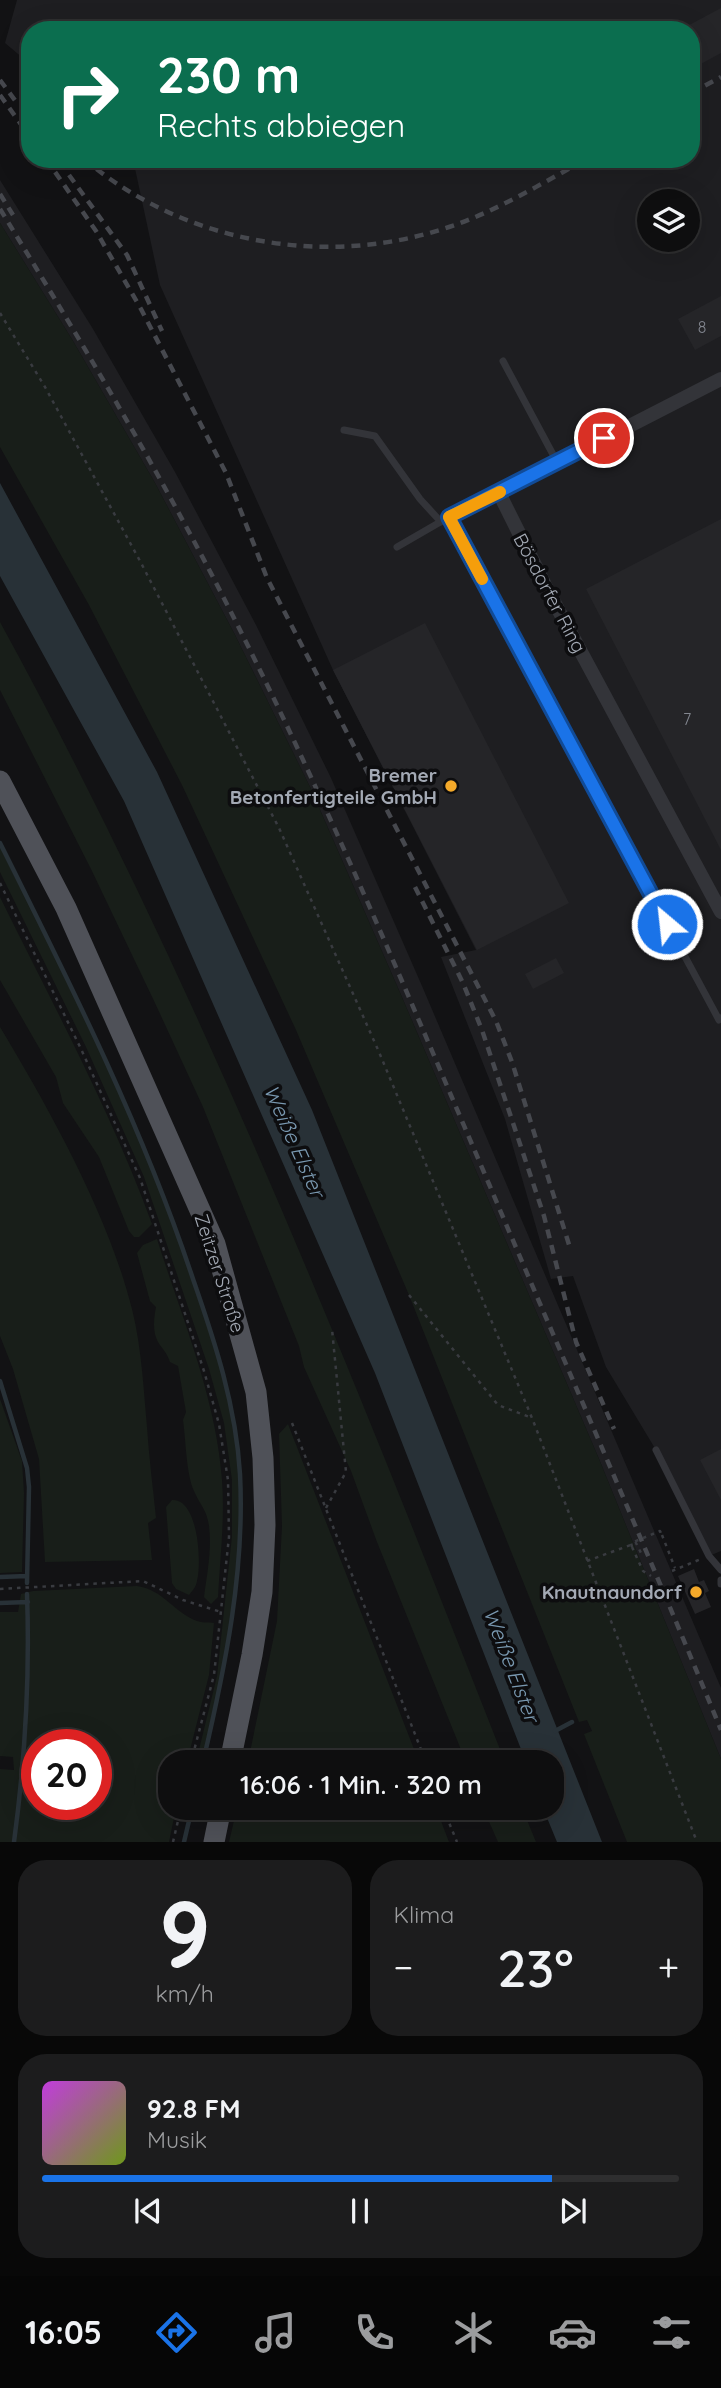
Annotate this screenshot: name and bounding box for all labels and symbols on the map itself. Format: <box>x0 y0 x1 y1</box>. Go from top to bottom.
house number: 8 <box>698 317 706 337</box>
pin <box>574 408 634 468</box>
street label: Bösdorfer Ring <box>508 529 592 657</box>
house number: 7 <box>683 709 691 729</box>
place label: Bremer Betonfertigteile GmbH <box>230 763 437 809</box>
marker: Bremer Betonfertigteile GmbH <box>443 778 459 794</box>
position arrow <box>630 887 704 961</box>
water label: Weiße Elster <box>259 1080 332 1203</box>
street label: Zeitzer Straße <box>190 1211 250 1335</box>
place label: Knautnaundorf <box>542 1580 683 1604</box>
marker: Knautnaundorf <box>688 1584 704 1600</box>
water label: Weiße Elster <box>478 1604 547 1728</box>
speed limit sign: 20 <box>21 1729 112 1820</box>

